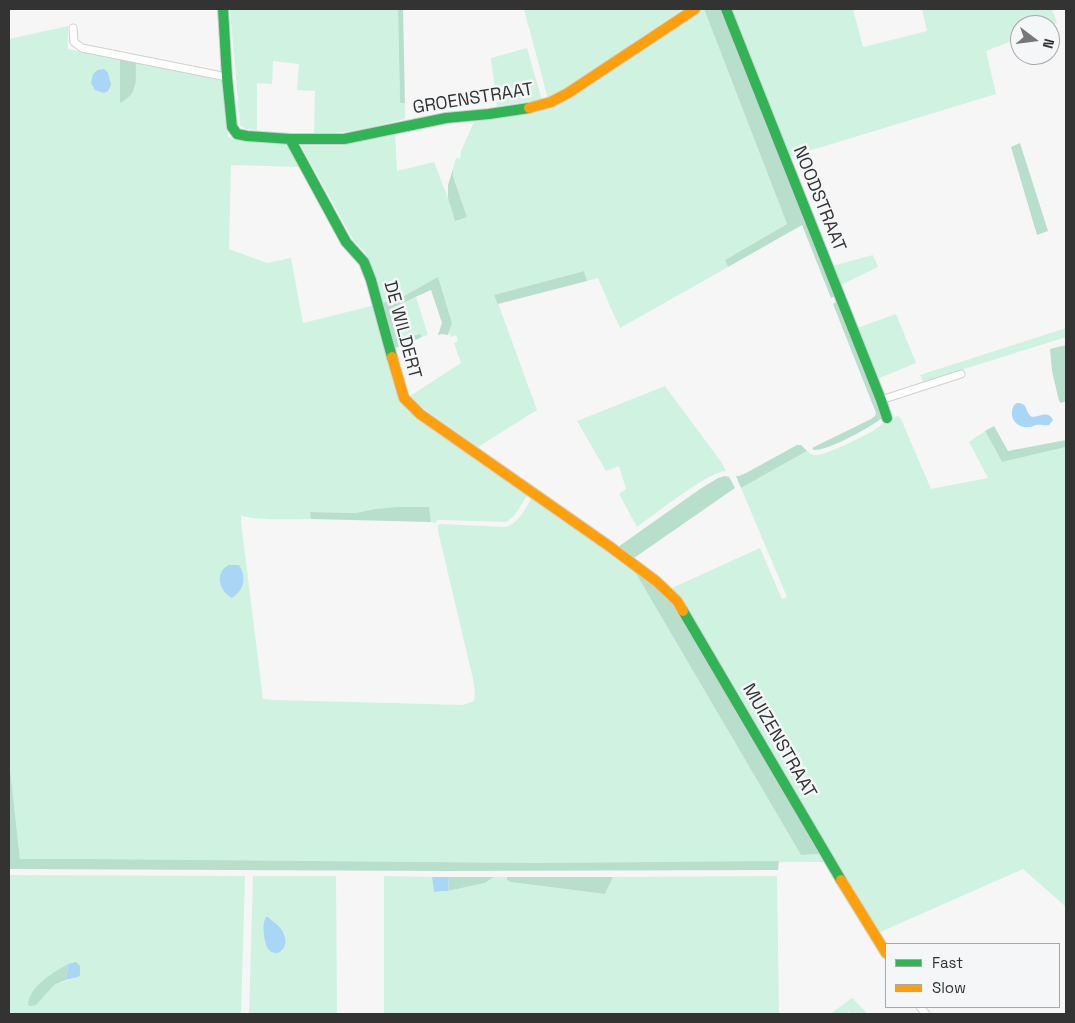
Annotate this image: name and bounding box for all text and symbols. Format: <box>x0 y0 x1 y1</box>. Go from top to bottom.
north arrow <box>1010 15 1060 65</box>
text: N <box>1039 37 1058 50</box>
street label: GROENSTRAAT <box>411 79 535 119</box>
street label: NOODSTRAAT <box>788 143 850 255</box>
street label: DE WILDERT <box>379 279 425 381</box>
street label: MUIZENSTRAAT <box>737 680 821 802</box>
legend <box>885 943 1060 1008</box>
text: Fast <box>932 953 963 972</box>
text: Slow <box>932 978 966 997</box>

